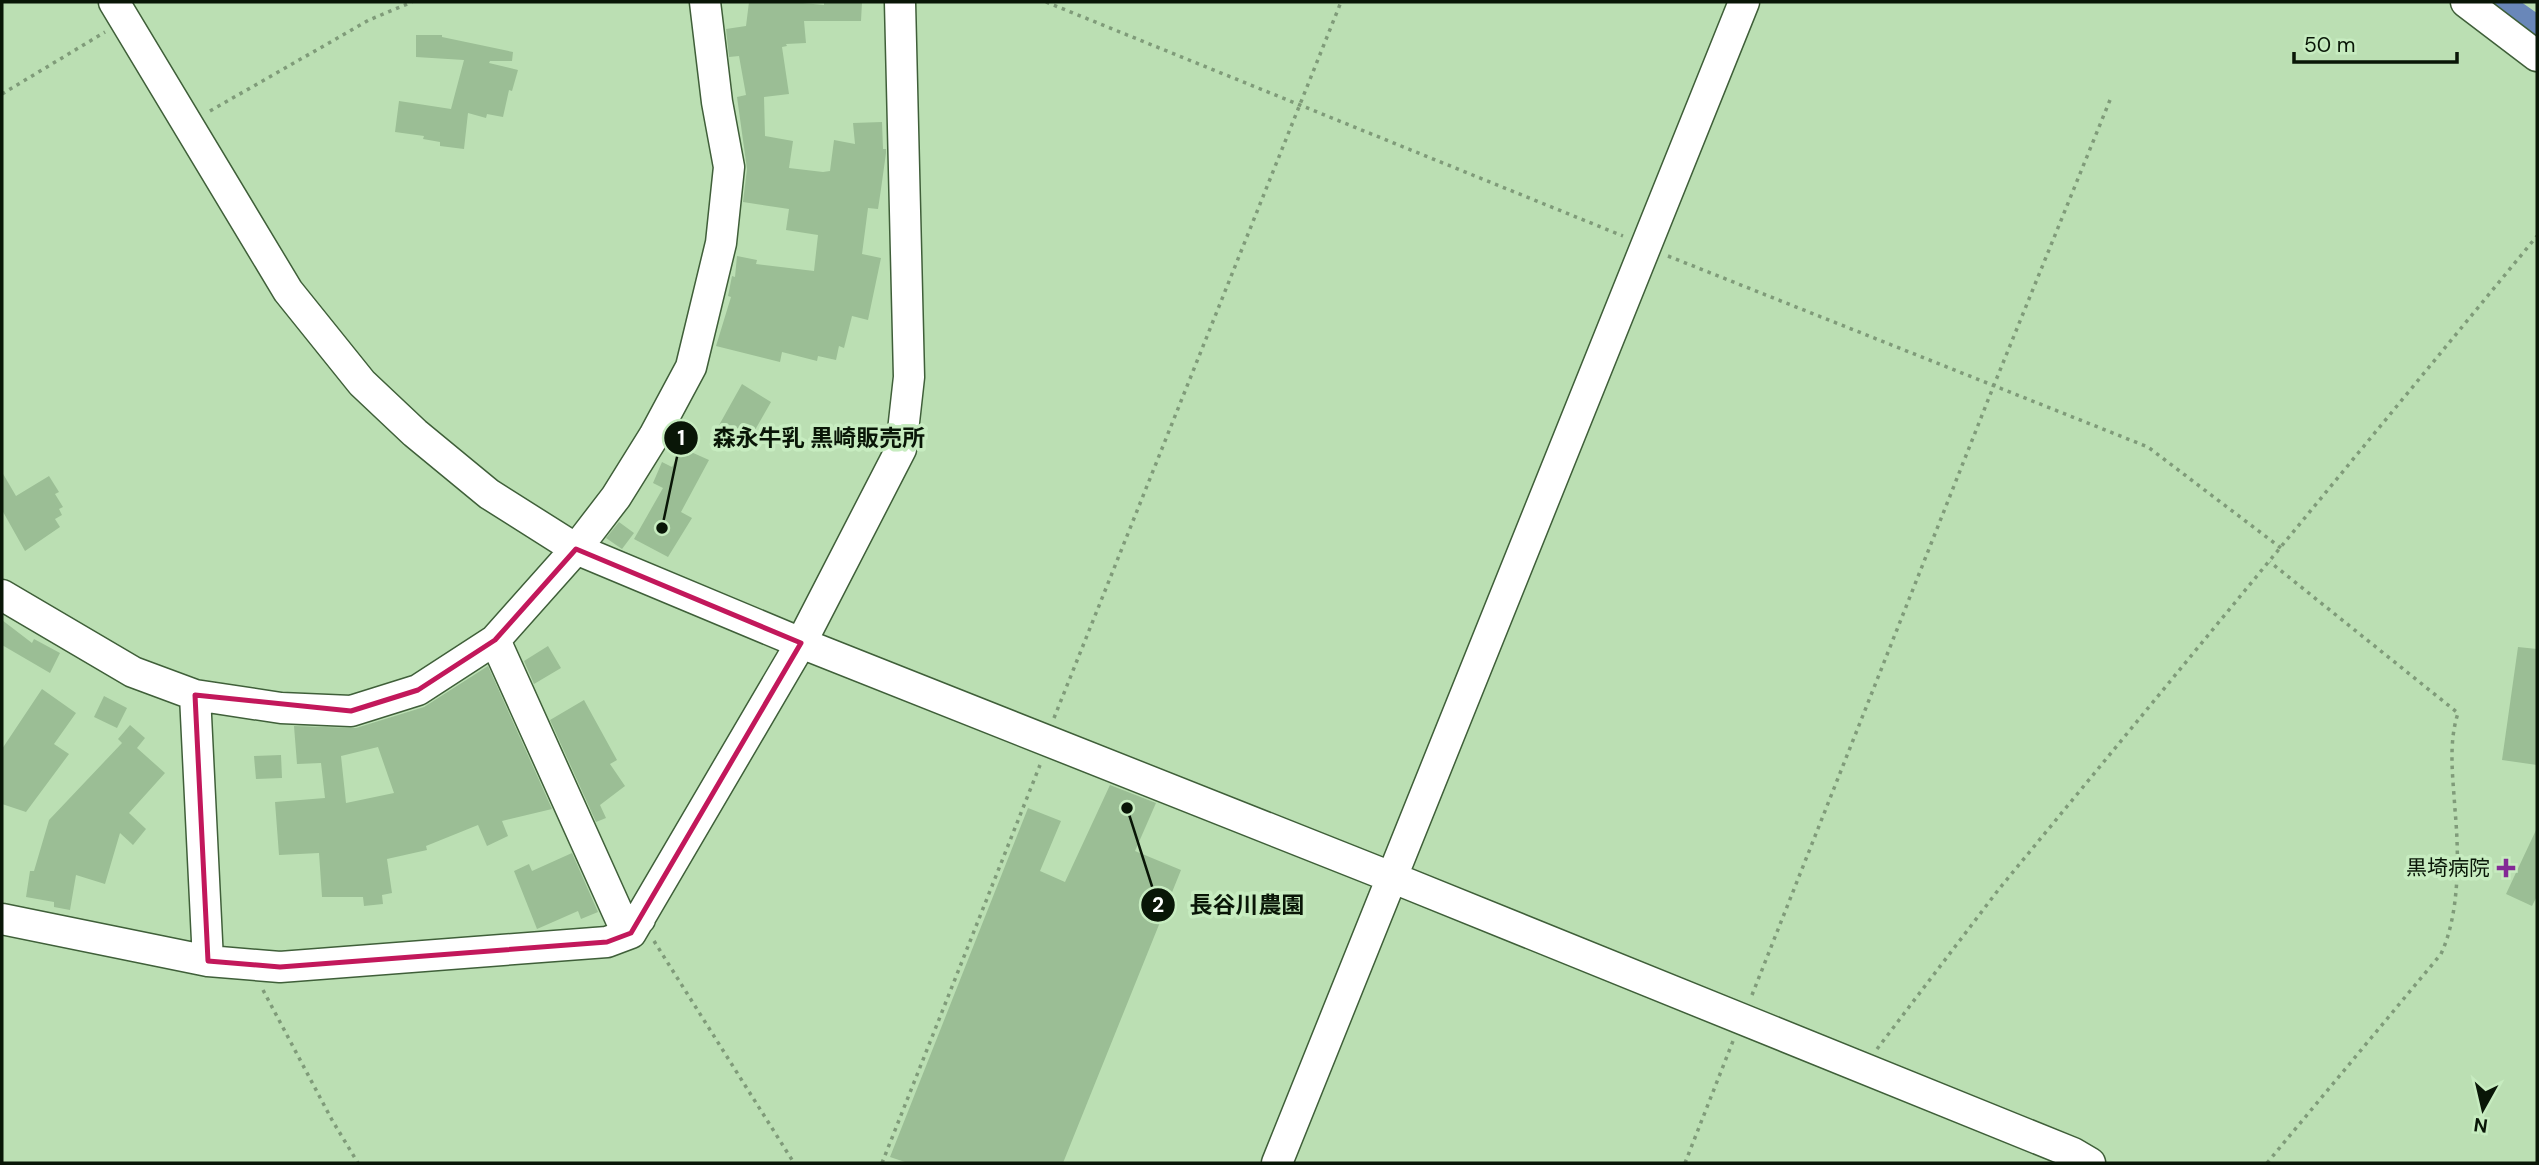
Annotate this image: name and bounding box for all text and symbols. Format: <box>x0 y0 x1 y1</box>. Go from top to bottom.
scale bar <box>2294 21 2457 65</box>
text: 50 m <box>2304 31 2355 59</box>
callout: 森永牛乳 黒崎販売所 <box>664 416 939 460</box>
text: 森永牛乳 黒崎販売所 <box>713 423 925 453</box>
text: 1 <box>677 424 685 452</box>
place label: 黒埼病院 <box>2406 854 2490 882</box>
marker: 黒埼病院 <box>2496 858 2516 878</box>
callout: 長谷川農園 <box>1140 883 1318 927</box>
text: 長谷川農園 <box>1190 890 1305 920</box>
text: 2 <box>1152 891 1164 919</box>
north arrow <box>2448 1074 2518 1144</box>
text: N <box>2472 1112 2489 1139</box>

